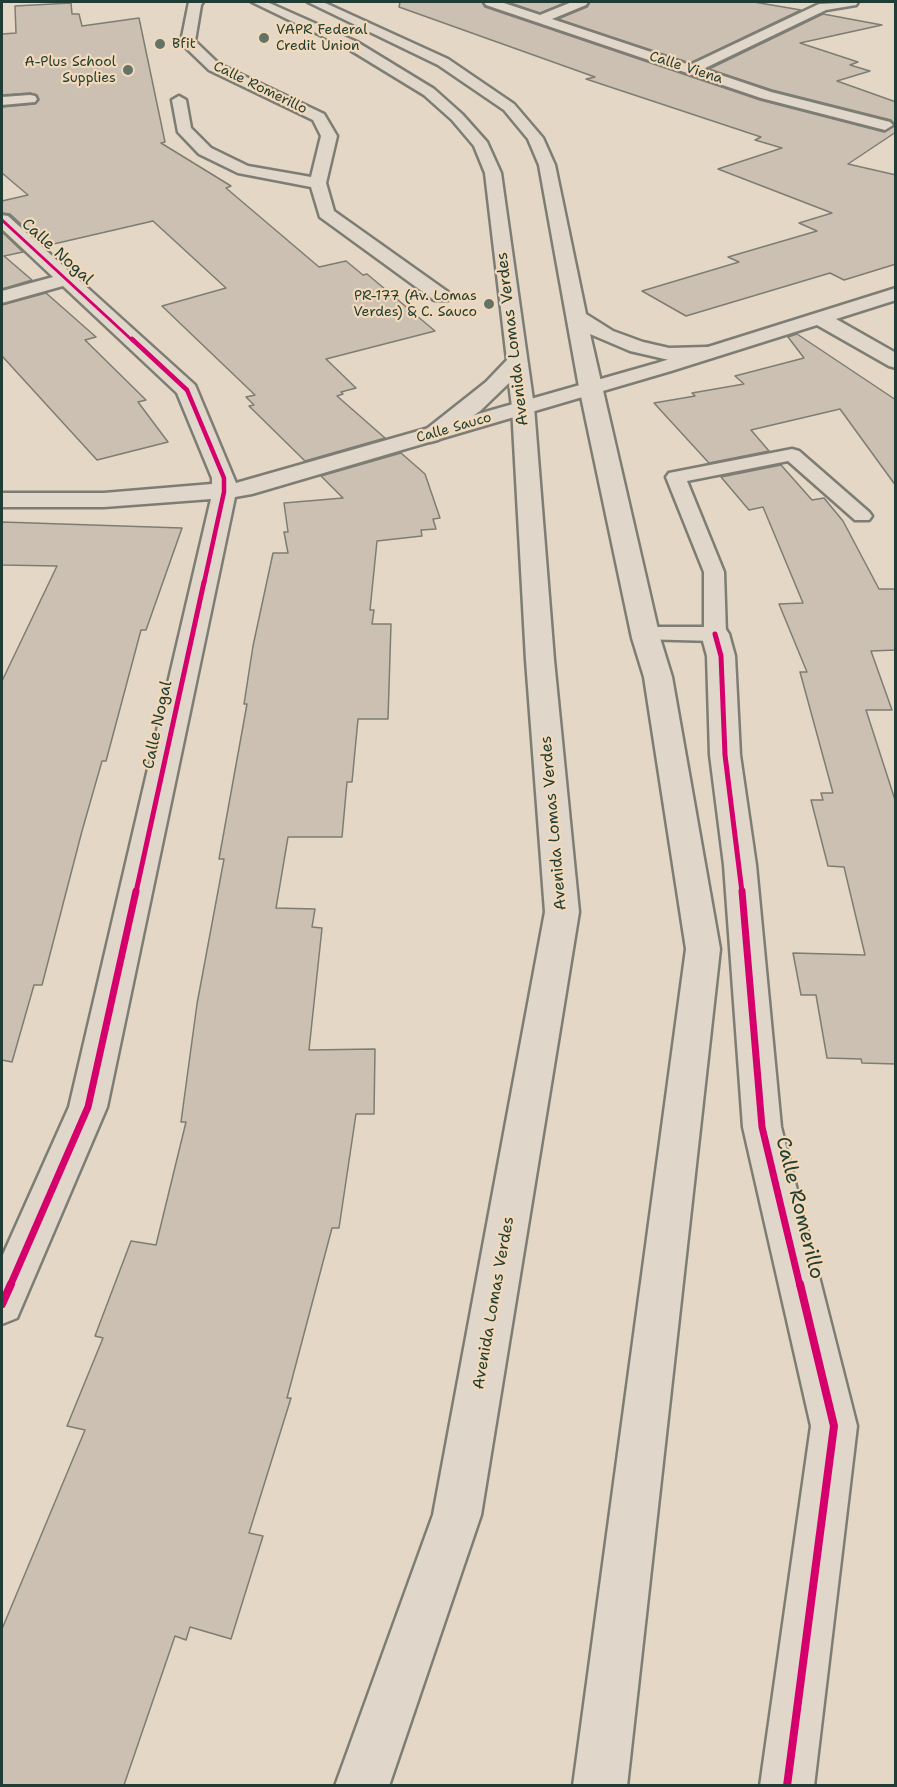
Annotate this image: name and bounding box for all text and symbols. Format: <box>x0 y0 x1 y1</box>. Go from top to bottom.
place label: VAPR Federal Credit Union <box>276 22 367 54</box>
marker: VAPR Federal Credit Union <box>257 31 271 45</box>
place label: Bfit <box>172 36 196 52</box>
marker: Bfit <box>153 37 167 51</box>
street label: Calle Viena <box>647 48 725 88</box>
place label: A-Plus School Supplies <box>25 54 116 86</box>
street label: Calle Romerillo <box>210 58 310 118</box>
marker: A-Plus School Supplies <box>121 63 135 77</box>
street label: Calle Nogal <box>17 215 97 289</box>
street label: Avenida Lomas Verdes <box>493 251 533 427</box>
place label: PR-177 (Av. Lomas Verdes) & C. Sauco <box>353 288 477 320</box>
marker: PR-177 (Av. Lomas Verdes) & C. Sauco <box>482 297 496 311</box>
street label: Calle Sauco <box>414 409 494 447</box>
street label: Calle Nogal <box>139 679 177 771</box>
street label: Avenida Lomas Verdes <box>537 735 571 911</box>
street label: Calle Romerillo <box>770 1134 828 1282</box>
street label: Avenida Lomas Verdes <box>469 1215 519 1391</box>

